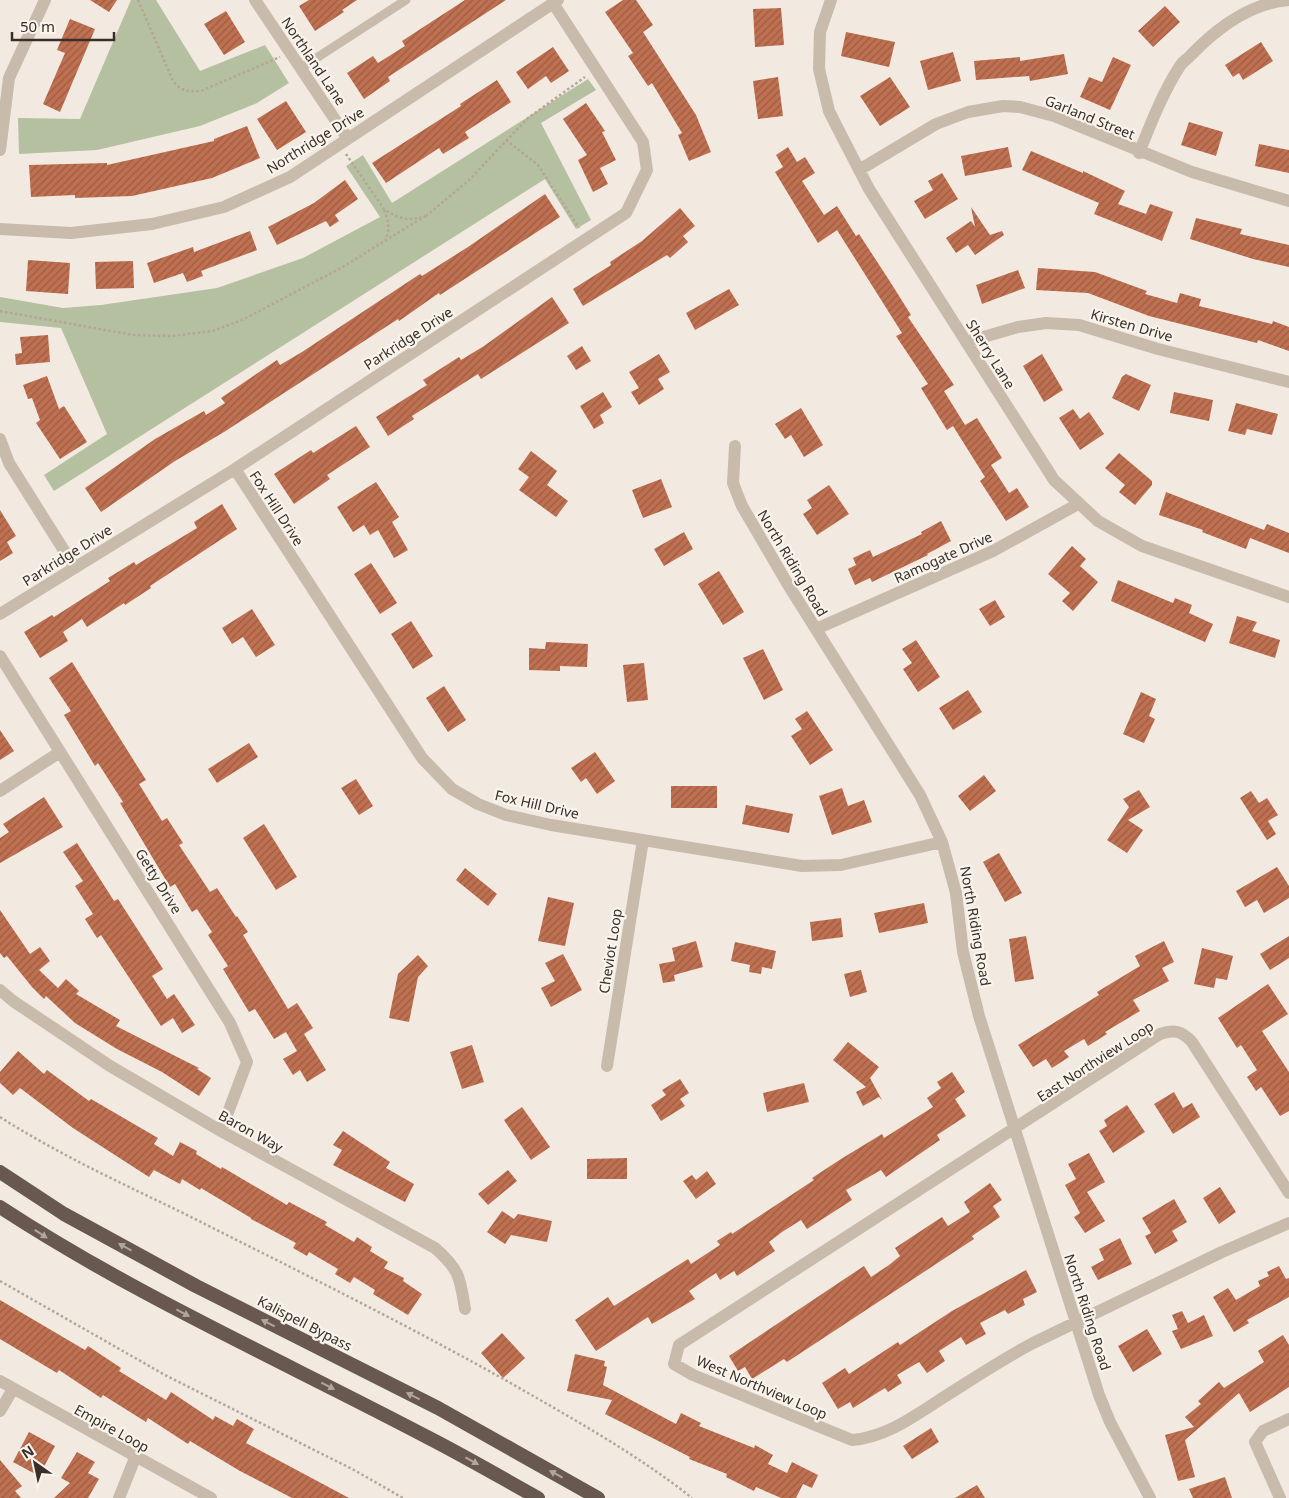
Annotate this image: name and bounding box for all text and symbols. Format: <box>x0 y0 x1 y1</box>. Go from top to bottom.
scale bar <box>12 10 115 42</box>
street label: Northland Lane <box>277 13 351 109</box>
text: 50 m <box>20 16 55 36</box>
street label: Garland Street <box>1042 90 1138 144</box>
street label: Northridge Drive <box>263 102 367 178</box>
street label: Parkridge Drive <box>360 302 456 374</box>
street label: Kirsten Drive <box>1089 304 1175 346</box>
street label: Sherry Lane <box>962 316 1020 392</box>
street label: Fox Hill Drive <box>246 467 308 549</box>
street label: North Riding Road <box>754 506 832 620</box>
street label: Parkridge Drive <box>19 520 116 590</box>
street label: Ramogate Drive <box>891 527 995 587</box>
street label: Fox Hill Drive <box>493 785 581 823</box>
street label: Getty Drive <box>131 845 187 917</box>
street label: North Riding Road <box>956 865 996 987</box>
street label: Cheviot Loop <box>594 907 626 995</box>
street label: East Northview Loop <box>1033 1016 1157 1106</box>
street label: Baron Way <box>215 1105 287 1157</box>
one-way arrow <box>34 1229 47 1239</box>
one-way arrow <box>117 1243 132 1251</box>
street label: North Riding Road <box>1060 1251 1116 1373</box>
street label: Kalispell Bypass <box>254 1291 356 1355</box>
one-way arrow <box>175 1309 190 1317</box>
one-way arrow <box>261 1319 276 1327</box>
street label: West Northview Loop <box>694 1351 830 1423</box>
one-way arrow <box>320 1382 335 1390</box>
one-way arrow <box>406 1392 421 1400</box>
street label: Empire Loop <box>71 1400 153 1456</box>
north arrow <box>10 1438 60 1488</box>
text: N <box>18 1441 38 1463</box>
one-way arrow <box>464 1457 479 1465</box>
one-way arrow <box>549 1470 563 1478</box>

